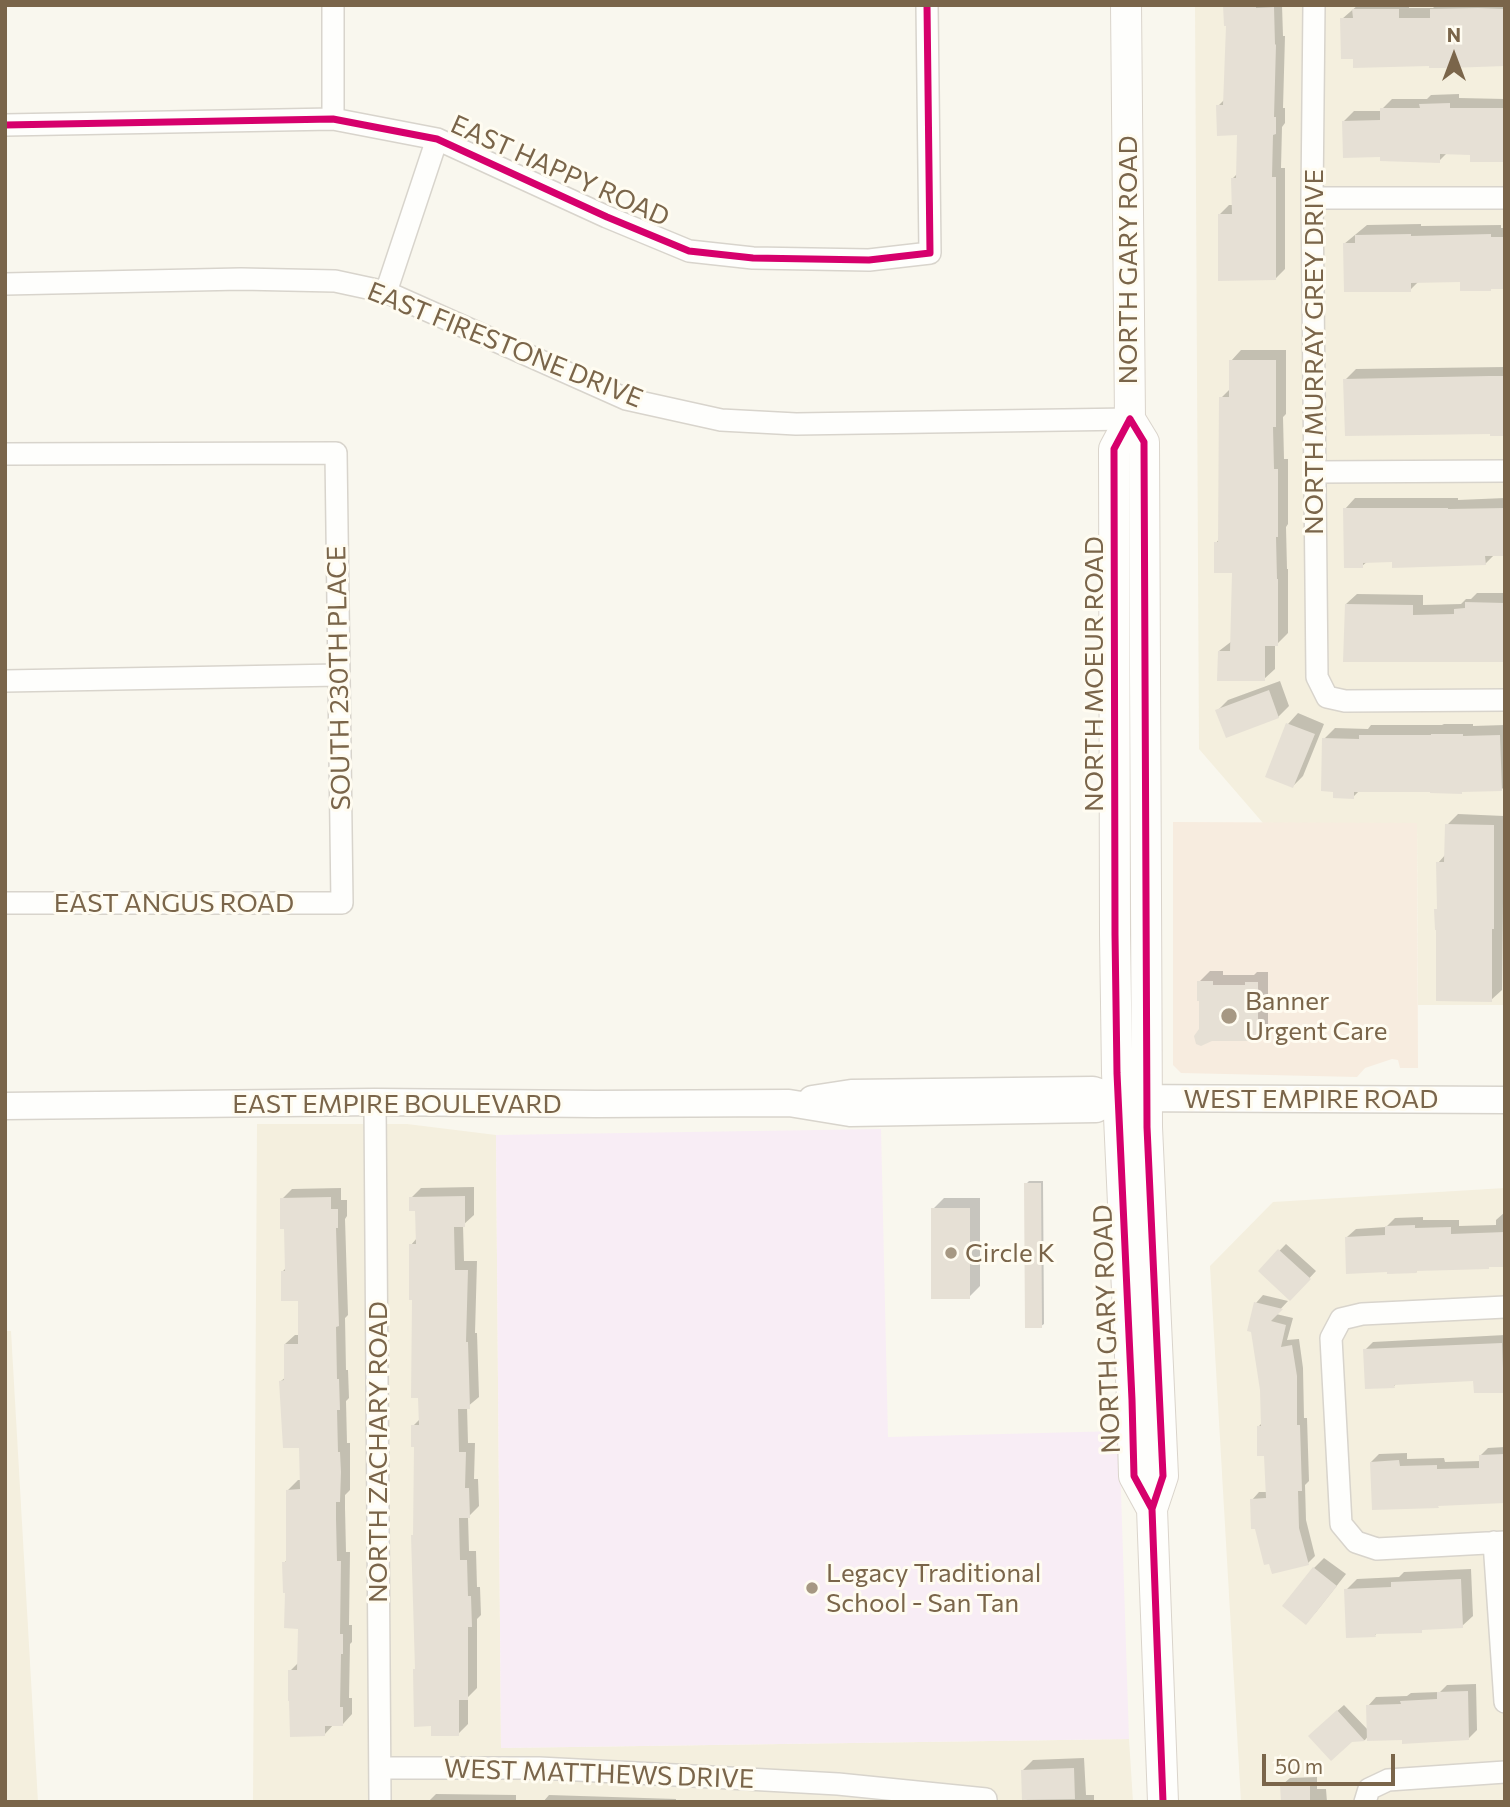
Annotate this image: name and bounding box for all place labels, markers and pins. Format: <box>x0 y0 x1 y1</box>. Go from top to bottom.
place label: Banner Urgent Care <box>1245 985 1388 1046</box>
marker: Banner Urgent Care <box>1219 1006 1239 1026</box>
place label: Circle K <box>965 1237 1055 1269</box>
marker: Circle K <box>943 1245 959 1261</box>
place label: Legacy Traditional School - San Tan <box>826 1557 1041 1618</box>
marker: Legacy Traditional School - San Tan <box>804 1580 820 1596</box>

